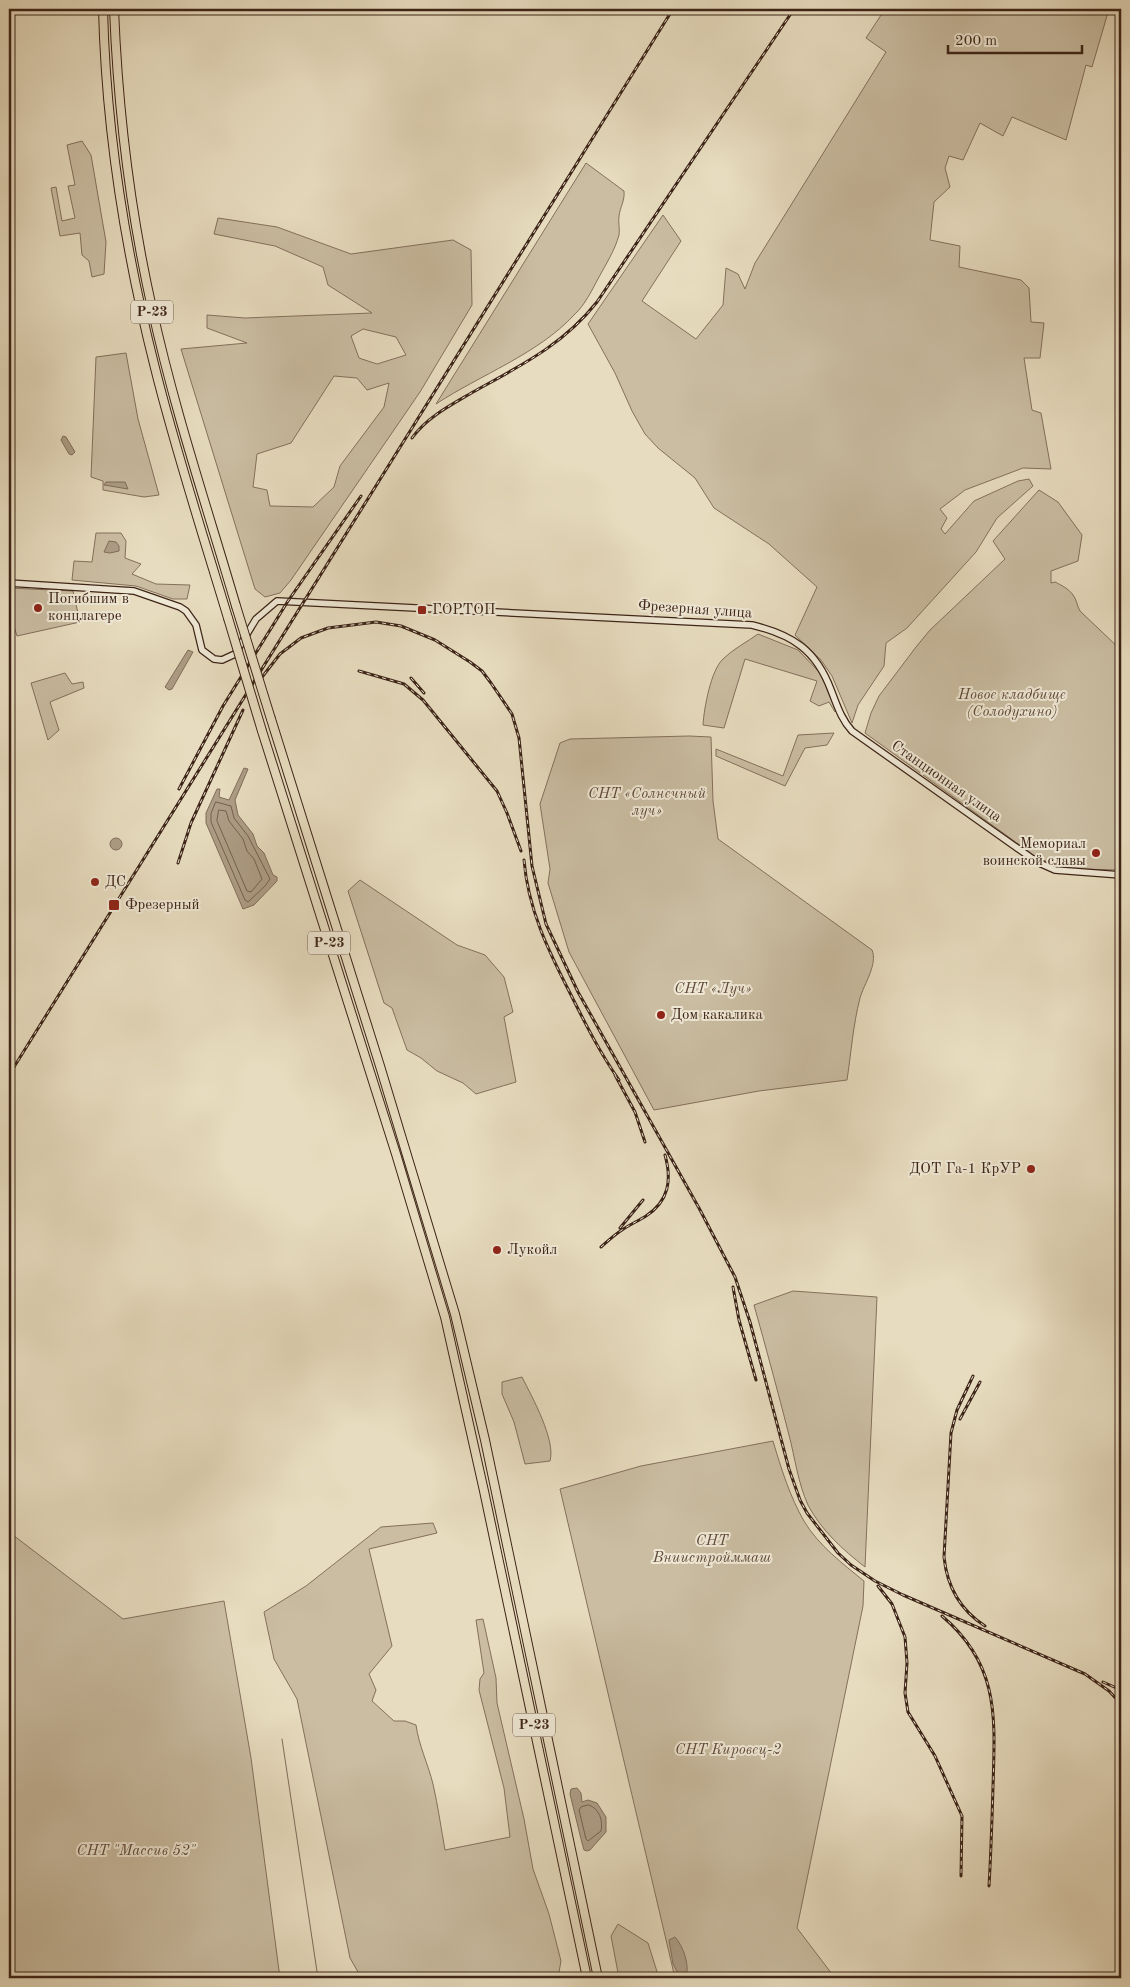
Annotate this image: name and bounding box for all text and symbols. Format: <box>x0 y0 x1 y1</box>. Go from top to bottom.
scale bar <box>948 22 1081 54</box>
text: 200 m <box>955 34 997 49</box>
road number: Р-23 <box>131 300 173 324</box>
place label: Погибшим в концлагере <box>48 592 129 624</box>
street label: Фрезерная улица <box>637 599 753 622</box>
marker: Погибшим в концлагере <box>32 602 44 614</box>
place label: ГОРТОП <box>432 603 496 618</box>
marker: ГОРТОП <box>416 604 428 616</box>
park label: Новое кладбище (Солодухино) <box>957 687 1066 720</box>
street label: Станционная улица <box>888 738 1004 826</box>
park label: СНТ «Солнечный луч» <box>588 787 707 819</box>
place label: Мемориал воинской славы <box>983 837 1086 869</box>
marker: Мемориал воинской славы <box>1090 847 1102 859</box>
place label: ДС <box>105 875 126 890</box>
marker: ДС <box>89 876 101 888</box>
marker: Фрезерный <box>107 898 121 912</box>
place label: Фрезерный <box>125 898 200 913</box>
road number: Р-23 <box>308 931 350 954</box>
park label: СНТ «Луч» <box>674 982 752 997</box>
place label: Дом какалика <box>671 1008 763 1023</box>
marker: Дом какалика <box>655 1009 667 1021</box>
place label: ДОТ Га-1 КрУР <box>909 1162 1021 1177</box>
marker: ДОТ Га-1 КрУР <box>1025 1163 1037 1175</box>
place label: Лукойл <box>507 1243 557 1258</box>
marker: Лукойл <box>491 1244 503 1256</box>
park label: СНТ Вниистройммаш <box>652 1534 771 1566</box>
road number: Р-23 <box>513 1714 555 1736</box>
park label: СНТ Кировец-2 <box>675 1743 781 1758</box>
park label: СНТ "Массив 52" <box>76 1843 197 1859</box>

